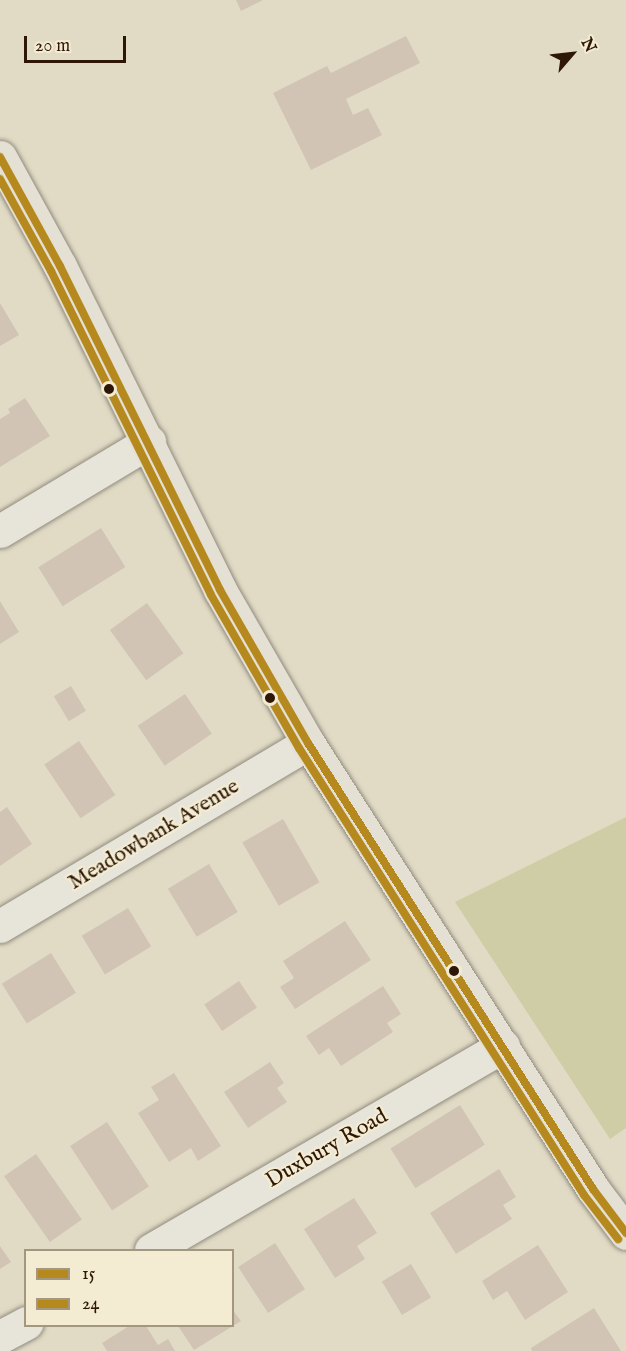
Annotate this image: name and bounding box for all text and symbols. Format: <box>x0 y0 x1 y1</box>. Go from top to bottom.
scale bar <box>27 24 129 62</box>
north arrow <box>542 24 602 84</box>
text: 20 m <box>35 35 70 58</box>
text: N <box>576 35 600 56</box>
unlabelled marker <box>103 383 115 395</box>
unlabelled marker <box>264 692 276 704</box>
street label: Meadowbank Avenue <box>64 774 244 896</box>
unlabelled marker <box>448 965 460 977</box>
street label: Duxbury Road <box>261 1103 393 1195</box>
legend <box>24 1249 234 1327</box>
text: 15 <box>82 1263 95 1286</box>
text: 24 <box>82 1293 99 1316</box>

